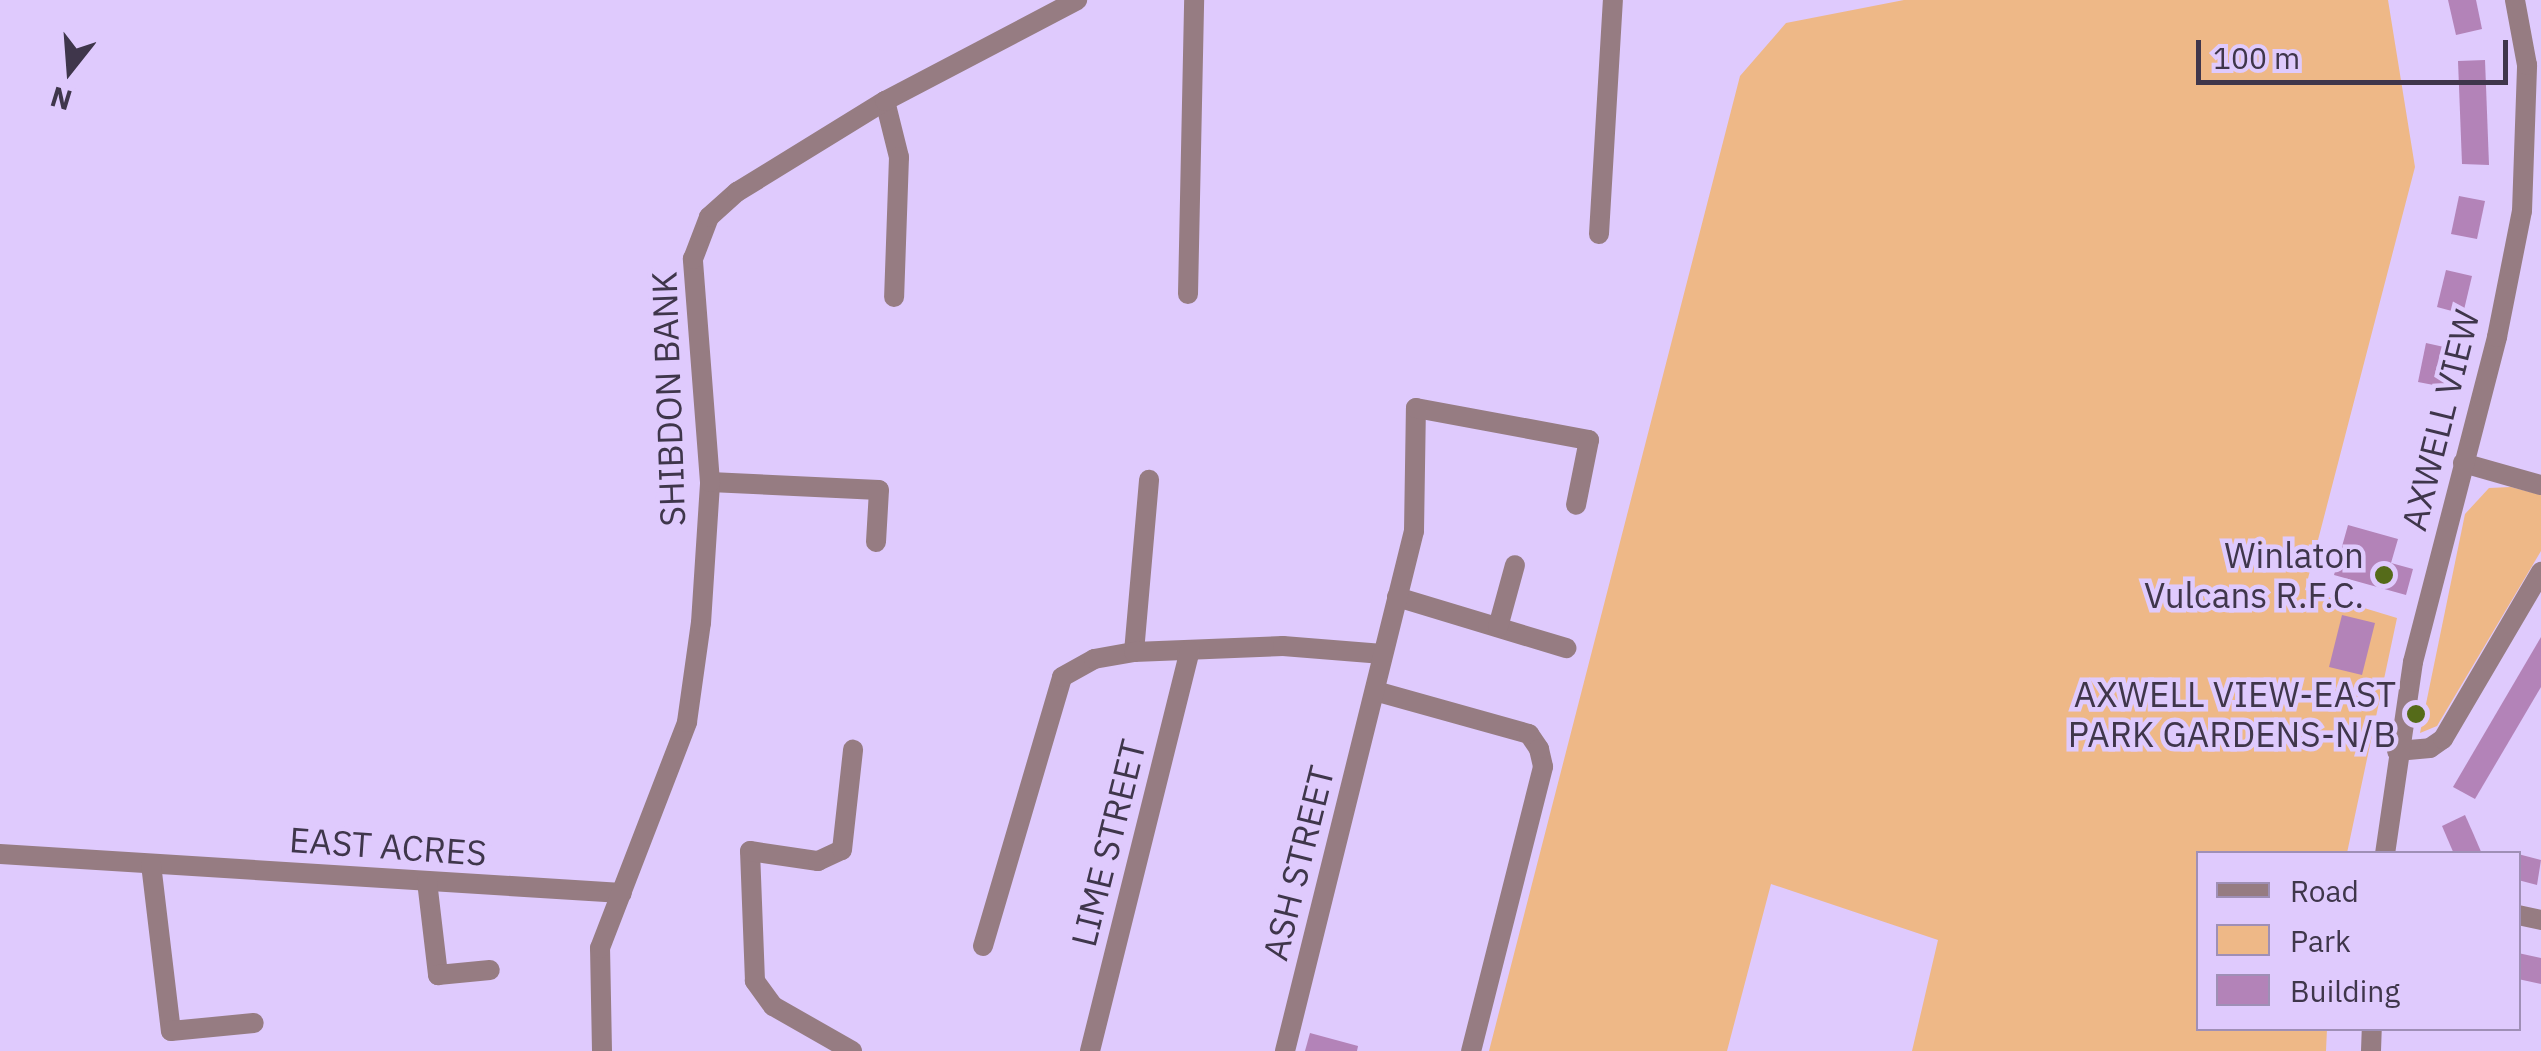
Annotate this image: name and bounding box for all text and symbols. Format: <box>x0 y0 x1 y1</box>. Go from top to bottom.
north arrow <box>20 20 120 120</box>
scale bar <box>2201 20 2514 82</box>
text: 100 m <box>2213 38 2300 77</box>
text: N <box>46 79 76 120</box>
street label: SHIBDON BANK <box>643 271 693 527</box>
street label: AXWELL VIEW <box>2392 305 2488 535</box>
place label: Winlaton Vulcans R.F.C. <box>2144 534 2364 616</box>
marker: Winlaton Vulcans R.F.C. <box>2373 564 2395 586</box>
place label: AXWELL VIEW-EAST PARK GARDENS-N/B <box>2068 673 2396 755</box>
marker: AXWELL VIEW-EAST PARK GARDENS-N/B <box>2405 703 2427 725</box>
street label: LIME STREET <box>1062 735 1154 951</box>
street label: ASH STREET <box>1254 761 1342 965</box>
street label: EAST ACRES <box>288 818 488 874</box>
legend <box>2196 851 2521 1031</box>
text: Road <box>2290 871 2359 910</box>
text: Park <box>2290 921 2351 960</box>
text: Building <box>2290 971 2400 1010</box>

